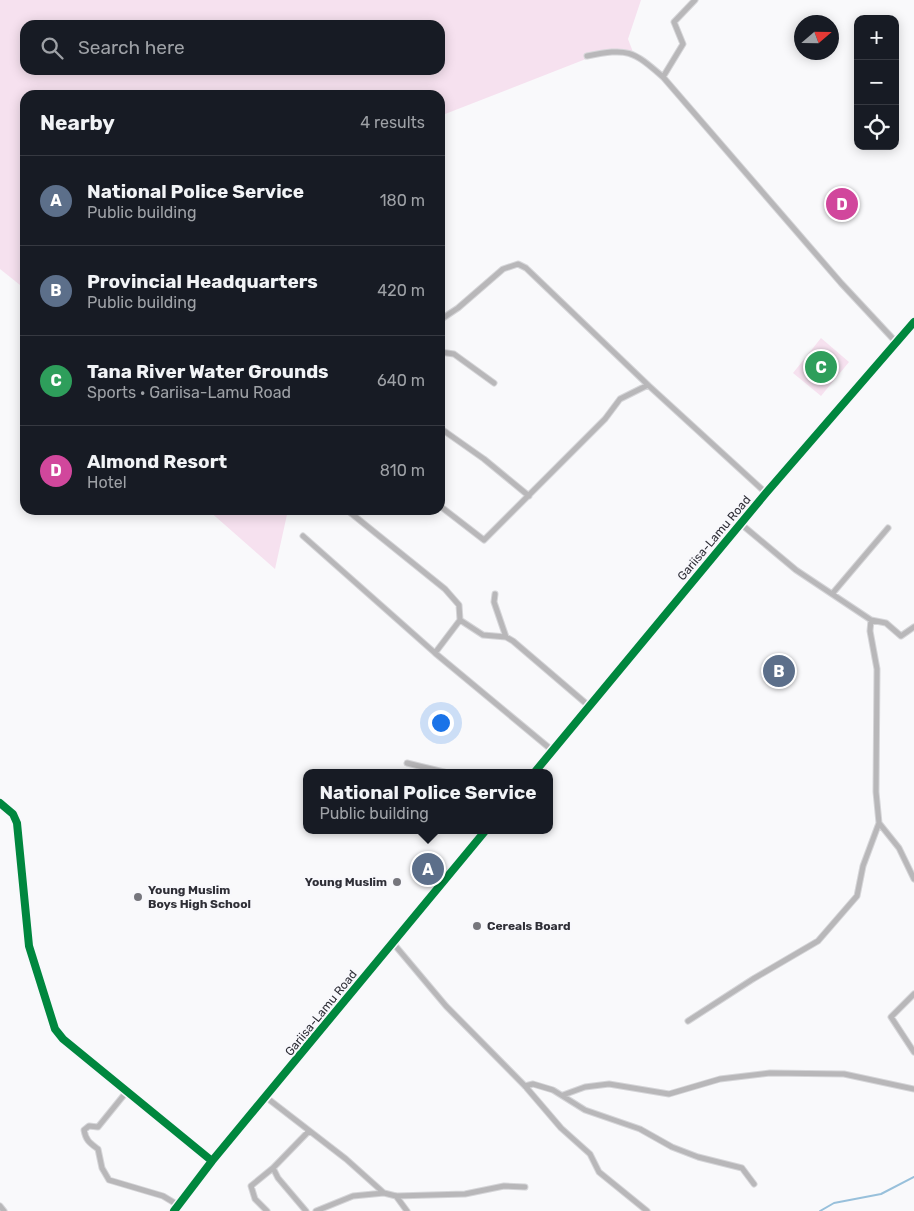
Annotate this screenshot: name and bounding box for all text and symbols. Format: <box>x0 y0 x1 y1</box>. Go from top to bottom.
north arrow <box>794 15 839 60</box>
map controls <box>854 15 899 150</box>
button: + <box>854 15 899 60</box>
search box <box>20 20 445 75</box>
icon: search <box>38 34 66 62</box>
text: Search here <box>78 36 185 59</box>
button: − <box>854 60 899 105</box>
button: locate <box>854 105 899 150</box>
text: Nearby <box>40 110 115 135</box>
text: 4 results <box>360 113 425 132</box>
text: National Police Service <box>87 180 304 203</box>
pin: D <box>826 185 858 223</box>
text: A <box>50 191 62 210</box>
text: 180 m <box>380 191 425 210</box>
text: Public building <box>87 203 197 222</box>
text: Provincial Headquarters <box>87 270 318 293</box>
text: B <box>50 281 62 300</box>
text: 420 m <box>377 281 425 300</box>
text: Public building <box>87 293 197 312</box>
pin: C <box>805 348 837 386</box>
text: Tana River Water Grounds <box>87 360 329 383</box>
text: C <box>50 371 62 390</box>
text: 640 m <box>377 371 425 390</box>
text: Sports · Gariisa-Lamu Road <box>87 383 291 402</box>
text: Almond Resort <box>87 450 227 473</box>
text: D <box>50 461 62 480</box>
text: 810 m <box>380 461 425 480</box>
text: Hotel <box>87 473 127 492</box>
street label: Gariisa-Lamu Road <box>674 493 754 583</box>
pin: B <box>763 652 795 690</box>
your location <box>428 710 454 736</box>
popup <box>303 769 553 834</box>
text: National Police Service <box>319 781 537 804</box>
text: Public building <box>319 804 429 823</box>
pin: A <box>412 850 444 888</box>
place label: Young Muslim <box>305 875 387 889</box>
marker: Young Muslim <box>391 876 403 888</box>
place label: Young Muslim Boys High School <box>148 883 251 911</box>
marker: Young Muslim Boys High School <box>132 891 144 903</box>
place label: Cereals Board <box>487 919 571 933</box>
marker: Cereals Board <box>471 920 483 932</box>
street label: Gariisa-Lamu Road <box>282 967 360 1059</box>

